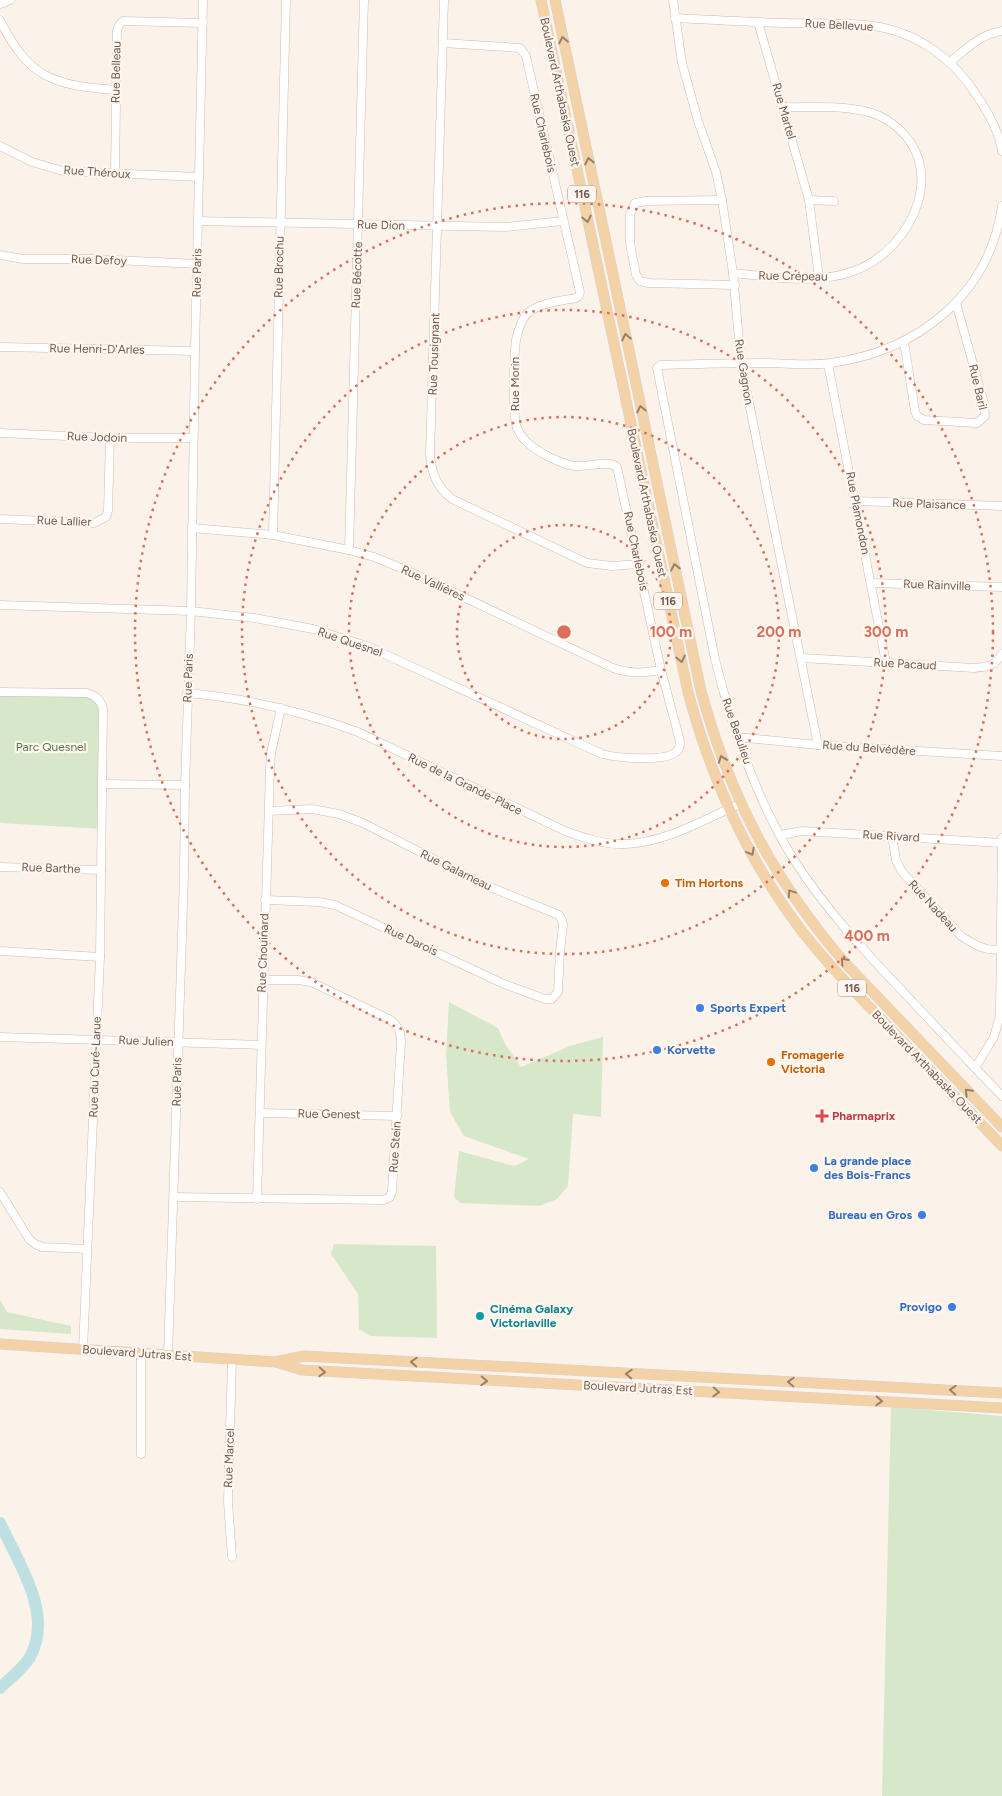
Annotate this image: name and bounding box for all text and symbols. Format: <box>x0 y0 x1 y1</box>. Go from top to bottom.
street label: Boulevard Arthabaska Ouest <box>537 16 583 168</box>
street label: Rue Bellevue <box>804 16 874 34</box>
one-way arrow <box>558 35 569 44</box>
street label: Rue Belleau <box>108 41 124 103</box>
street label: Rue Martel <box>769 81 799 141</box>
street label: Rue Charlebois <box>527 92 559 174</box>
one-way arrow <box>584 156 595 165</box>
street label: Rue Théroux <box>63 163 131 181</box>
road number: 116 <box>568 185 596 202</box>
one-way arrow <box>581 214 592 223</box>
street label: Rue Dion <box>357 217 406 233</box>
street label: Rue Brochu <box>271 236 287 298</box>
street label: Rue Bécotte <box>349 241 365 309</box>
street label: Rue Paris <box>190 248 204 298</box>
street label: Rue Defoy <box>71 252 128 268</box>
street label: Rue Crépeau <box>758 268 828 284</box>
street label: Rue Tousignant <box>426 312 442 396</box>
one-way arrow <box>621 332 632 341</box>
street label: Rue Gagnon <box>732 338 756 406</box>
street label: Rue Henri-D'Arles <box>49 341 145 357</box>
street label: Rue Morin <box>508 357 522 411</box>
street label: Rue Baril <box>966 363 990 411</box>
one-way arrow <box>636 404 647 413</box>
street label: Boulevard Arthabaska Ouest <box>624 427 670 579</box>
street label: Rue Jodoin <box>67 429 128 445</box>
street label: Rue Plamondon <box>843 470 873 556</box>
street label: Rue Plaisance <box>892 496 967 512</box>
street label: Rue Charlebois <box>621 510 651 592</box>
street label: Rue Lallier <box>36 513 92 529</box>
street label: Rue Vallières <box>399 562 467 604</box>
one-way arrow <box>670 563 681 572</box>
street label: Rue Rainville <box>903 577 971 593</box>
road number: 116 <box>654 592 682 610</box>
centre of rings <box>555 623 573 641</box>
text: 100 m <box>650 623 692 641</box>
text: 200 m <box>757 623 801 641</box>
text: 300 m <box>864 623 908 641</box>
street label: Rue Quesnel <box>316 624 384 660</box>
street label: Rue Paris <box>180 653 196 703</box>
one-way arrow <box>675 654 686 663</box>
street label: Rue Pacaud <box>873 655 937 673</box>
street label: Rue Beaulieu <box>719 696 755 766</box>
street label: Rue du Belvédère <box>822 738 917 758</box>
park label: Parc Quesnel <box>16 740 86 754</box>
street label: Rue de la Grande-Place <box>406 750 525 818</box>
one-way arrow <box>718 755 728 764</box>
street label: Rue Rivard <box>862 828 920 844</box>
street label: Rue Galarneau <box>418 847 494 893</box>
one-way arrow <box>745 847 755 856</box>
street label: Rue Barthe <box>21 860 81 876</box>
place label: Tim Hortons <box>675 876 743 890</box>
marker: Tim Hortons <box>659 877 671 889</box>
street label: Rue Nadeau <box>906 877 960 935</box>
one-way arrow <box>788 890 797 899</box>
street label: Rue Chouinard <box>255 913 271 993</box>
street label: Rue Darois <box>382 922 440 959</box>
text: 400 m <box>844 927 890 945</box>
one-way arrow <box>841 958 850 967</box>
road number: 116 <box>838 980 866 996</box>
place label: Sports Expert <box>710 1001 786 1015</box>
marker: Sports Expert <box>694 1002 706 1014</box>
street label: Boulevard Arthabaska Ouest <box>869 1007 985 1127</box>
street label: Rue du Curé-Larue <box>86 1016 104 1118</box>
street label: Rue Julien <box>118 1033 174 1049</box>
place label: Korvette <box>667 1043 716 1057</box>
marker: Korvette <box>651 1044 663 1056</box>
place label: Fromagerie Victoria <box>781 1048 844 1076</box>
marker: Fromagerie Victoria <box>765 1056 777 1068</box>
street label: Rue Paris <box>170 1057 184 1107</box>
one-way arrow <box>965 1088 974 1097</box>
street label: Rue Genest <box>297 1106 361 1122</box>
place label: Pharmaprix <box>832 1109 896 1123</box>
marker: Pharmaprix <box>816 1110 828 1122</box>
street label: Rue Stein <box>386 1120 404 1173</box>
place label: La grande place des Bois-Francs <box>824 1154 911 1182</box>
marker: La grande place des Bois-Francs <box>808 1162 820 1174</box>
place label: Bureau en Gros <box>828 1208 912 1222</box>
marker: Bureau en Gros <box>916 1209 928 1221</box>
place label: Provigo <box>900 1300 942 1314</box>
marker: Provigo <box>946 1301 958 1313</box>
place label: Cinéma Galaxy Victoriaville <box>490 1302 573 1330</box>
marker: Cinéma Galaxy Victoriaville <box>474 1310 486 1322</box>
street label: Boulevard Jutras Est <box>82 1342 193 1364</box>
one-way arrow <box>410 1357 418 1368</box>
one-way arrow <box>318 1366 326 1377</box>
one-way arrow <box>624 1368 632 1379</box>
one-way arrow <box>480 1375 488 1386</box>
one-way arrow <box>787 1376 795 1387</box>
street label: Boulevard Jutras Est <box>583 1378 694 1398</box>
one-way arrow <box>949 1385 957 1396</box>
one-way arrow <box>713 1387 721 1398</box>
one-way arrow <box>875 1396 883 1407</box>
street label: Rue Marcel <box>221 1428 237 1488</box>

